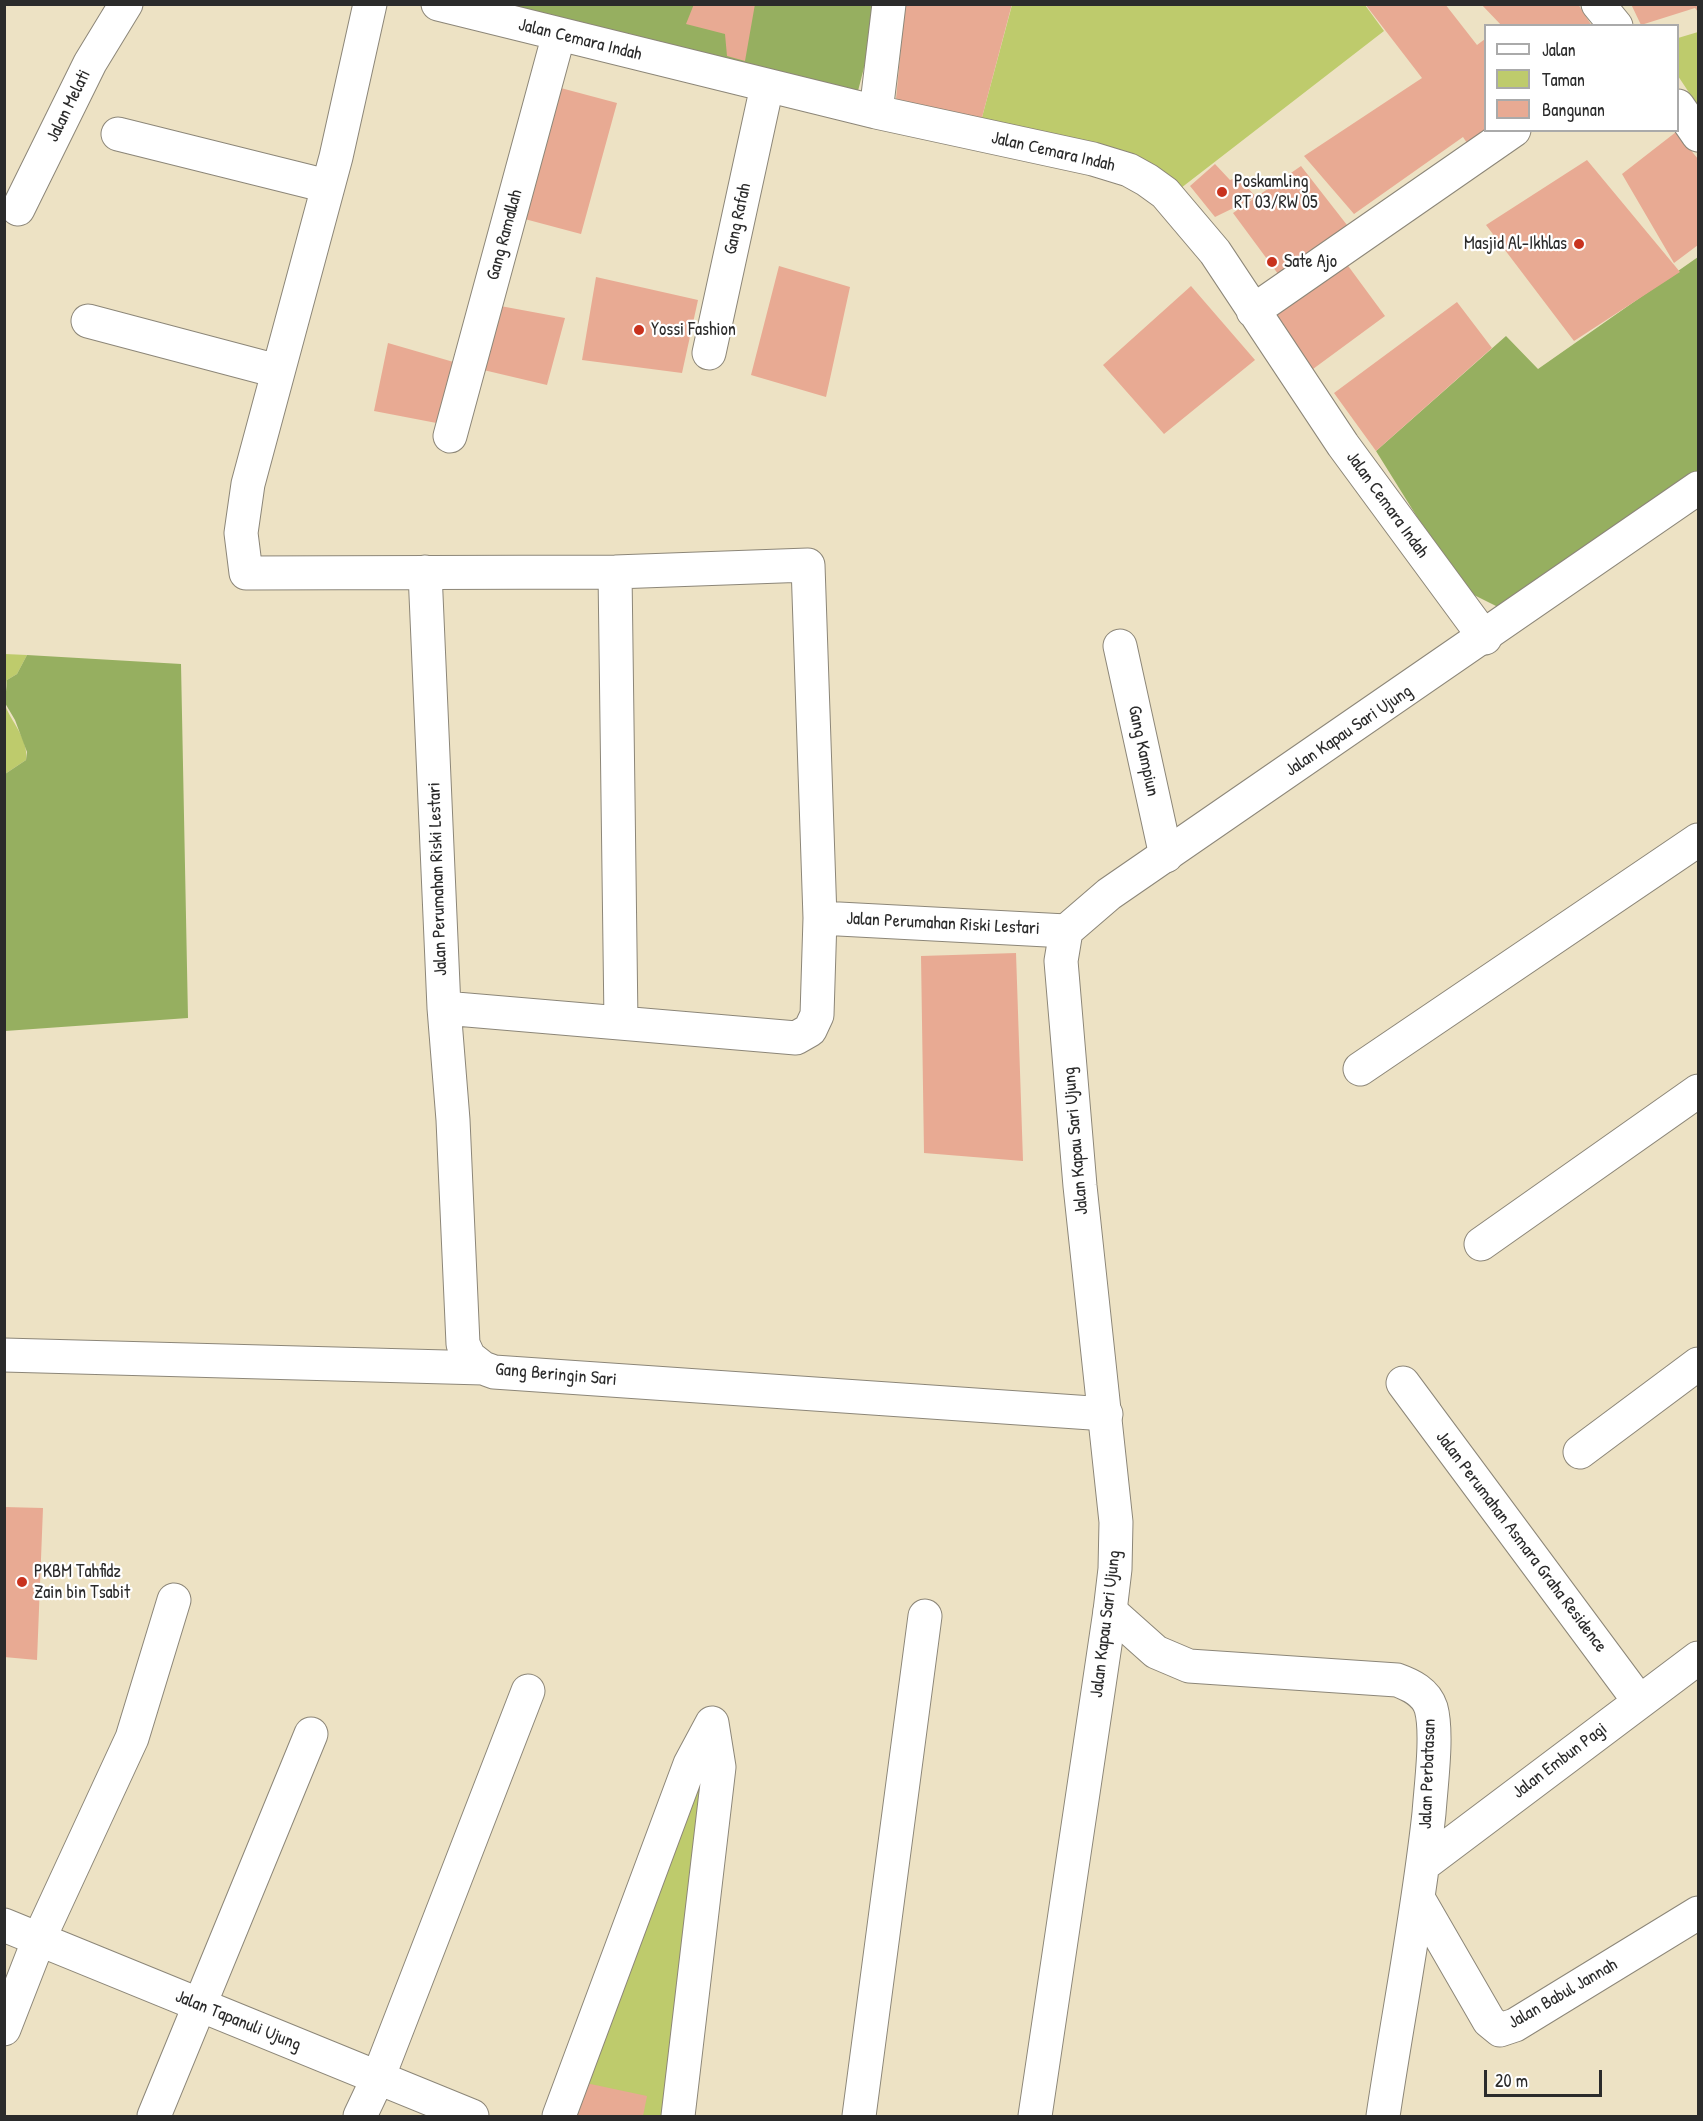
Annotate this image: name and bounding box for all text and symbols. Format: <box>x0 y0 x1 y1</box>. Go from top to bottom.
street label: Jalan Cemara Indah <box>516 14 644 66</box>
legend <box>1484 24 1679 132</box>
text: Jalan <box>1542 37 1576 62</box>
street label: Jalan Melati <box>42 66 96 146</box>
text: Taman <box>1542 67 1585 92</box>
text: Bangunan <box>1542 97 1605 122</box>
street label: Jalan Cemara Indah <box>989 127 1117 177</box>
place label: Poskamling RT 03/RW 05 <box>1234 171 1318 213</box>
street label: Gang Rafah <box>720 181 756 257</box>
marker: Poskamling RT 03/RW 05 <box>1215 185 1229 199</box>
street label: Gang Ramallah <box>483 187 527 283</box>
place label: Masjid Al-Ikhlas <box>1464 233 1567 255</box>
marker: Masjid Al-Ikhlas <box>1572 237 1586 251</box>
place label: Sate Ajo <box>1284 251 1337 273</box>
marker: Sate Ajo <box>1265 255 1279 269</box>
place label: Yossi Fashion <box>651 319 736 341</box>
marker: Yossi Fashion <box>632 323 646 337</box>
street label: Jalan Cemara Indah <box>1341 448 1433 562</box>
street label: Jalan Kapau Sari Ujung <box>1281 681 1417 781</box>
street label: Gang Kampiun <box>1123 704 1163 798</box>
street label: Jalan Perumahan Riski Lestari <box>424 782 452 976</box>
street label: Jalan Perumahan Riski Lestari <box>846 908 1040 940</box>
street label: Jalan Kapau Sari Ujung <box>1059 1066 1093 1216</box>
street label: Gang Beringin Sari <box>494 1359 618 1391</box>
street label: Jalan Perumahan Asmara Graha Residence <box>1431 1427 1611 1657</box>
street label: Jalan Kapau Sari Ujung <box>1086 1549 1126 1699</box>
place label: PKBM Tahfidz Zain bin Tsabit <box>34 1561 130 1604</box>
marker: PKBM Tahfidz Zain bin Tsabit <box>15 1575 29 1589</box>
street label: Jalan Perbatasan <box>1415 1718 1441 1830</box>
street label: Jalan Embun Pagi <box>1509 1718 1611 1804</box>
street label: Jalan Babul Jannah <box>1505 1954 1621 2034</box>
street label: Jalan Tapanuli Ujung <box>172 1986 304 2056</box>
scale bar <box>1487 2058 1606 2096</box>
text: 20 m <box>1495 2068 1528 2093</box>

